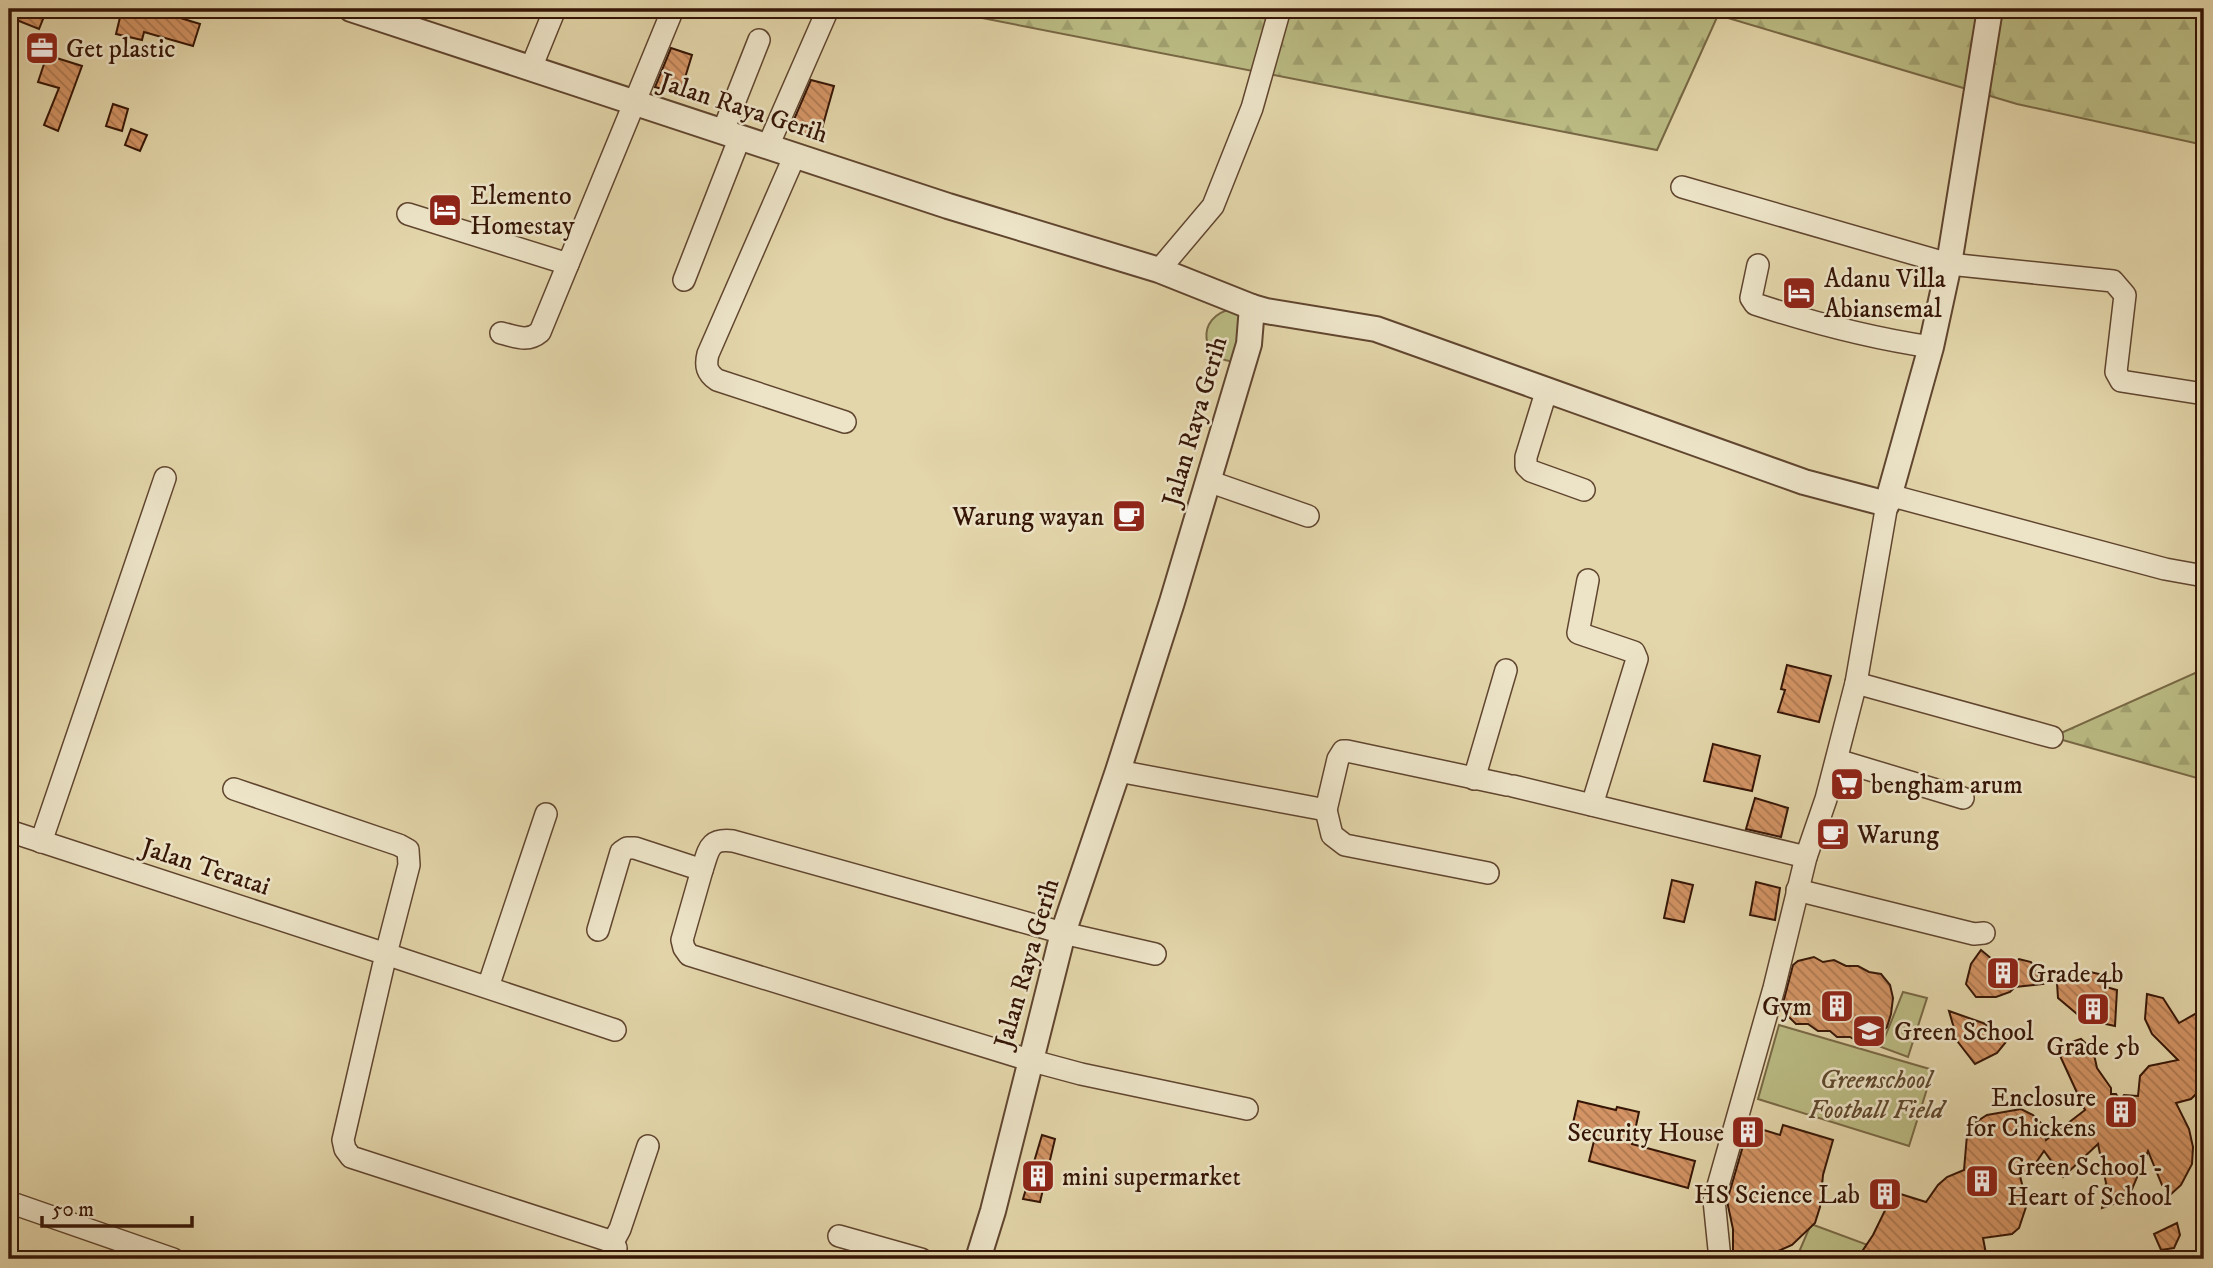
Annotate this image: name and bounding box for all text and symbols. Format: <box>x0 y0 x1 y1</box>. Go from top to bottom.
office icon: Get plastic <box>23 29 61 67</box>
place label: Get plastic <box>66 33 176 66</box>
street label: Jalan Raya Gerih <box>653 65 832 151</box>
place label: Elemento Homestay <box>470 180 575 243</box>
hotel icon: Elemento Homestay <box>426 191 464 229</box>
place label: Adanu Villa Abiansemal <box>1824 263 1946 326</box>
hotel icon: Adanu Villa Abiansemal <box>1780 274 1818 312</box>
street label: Jalan Raya Gerih <box>1155 332 1236 512</box>
cafe icon: Warung wayan <box>1110 497 1148 535</box>
place label: Warung wayan <box>951 501 1104 534</box>
supermarket icon: bengham arum <box>1828 765 1866 803</box>
place label: bengham arum <box>1871 769 2023 802</box>
cafe icon: Warung <box>1814 815 1852 853</box>
place label: Warung <box>1856 819 1939 852</box>
street label: Jalan Teratai <box>135 830 274 904</box>
street label: Jalan Raya Gerih <box>987 874 1068 1054</box>
building icon: Grade 4b <box>1984 954 2022 992</box>
place label: Grade 4b <box>2028 958 2123 991</box>
building icon: Gym <box>1818 987 1856 1025</box>
building icon: Grade 5b <box>2074 990 2112 1028</box>
place label: Gym <box>1762 991 1812 1024</box>
school or university icon: Green School <box>1850 1012 1888 1050</box>
place label: Green School <box>1894 1016 2034 1049</box>
place label: Grade 5b <box>2046 1031 2140 1064</box>
park label: Greenschool Football Field <box>1808 1064 1947 1127</box>
place label: Enclosure for Chickens <box>1966 1082 2096 1145</box>
building icon: Enclosure for Chickens <box>2102 1093 2140 1131</box>
building icon: Security House <box>1729 1113 1767 1151</box>
place label: Security House <box>1567 1117 1724 1150</box>
place label: Green School - Heart of School <box>2007 1151 2172 1214</box>
building icon: mini supermarket <box>1019 1157 1057 1195</box>
place label: mini supermarket <box>1062 1161 1241 1194</box>
building icon: Green School - Heart of School <box>1963 1162 2001 1200</box>
building icon: HS Science Lab <box>1866 1175 1904 1213</box>
place label: HS Science Lab <box>1694 1179 1860 1212</box>
scale bar <box>42 1184 192 1228</box>
text: 50 m <box>52 1197 94 1223</box>

